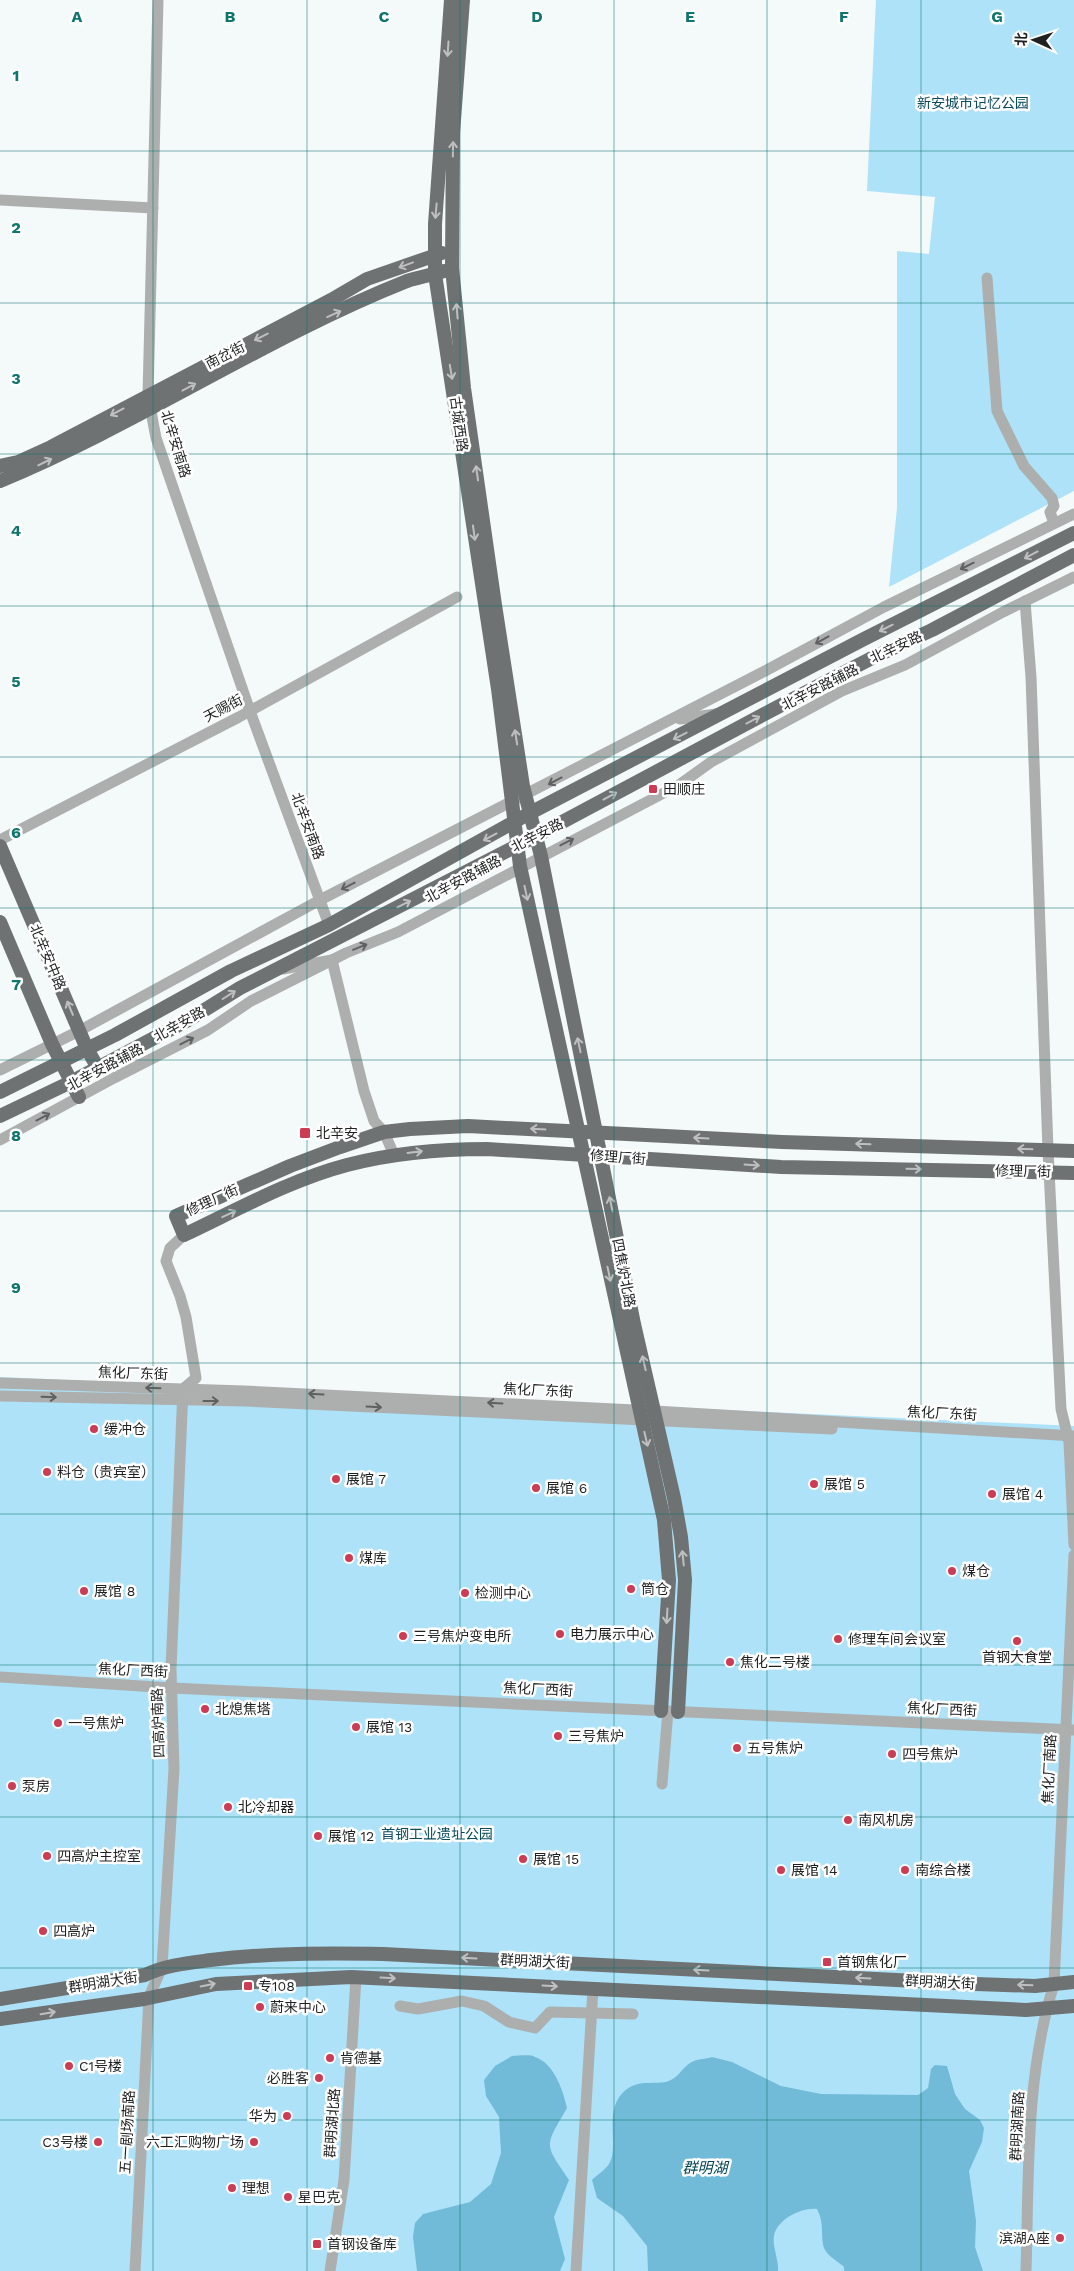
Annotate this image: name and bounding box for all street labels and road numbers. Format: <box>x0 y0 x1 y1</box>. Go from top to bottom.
street label: 南岔街 <box>203 338 247 372</box>
street label: 古城西路 <box>447 395 471 453</box>
street label: 北辛安南路 <box>158 408 194 480</box>
street label: 北辛安路 <box>867 628 925 666</box>
street label: 北辛安路辅路 <box>779 661 861 713</box>
street label: 天赐街 <box>201 691 245 725</box>
street label: 北辛安南路 <box>289 790 327 862</box>
street label: 北辛安路 <box>508 815 566 855</box>
street label: 北辛安路辅路 <box>422 852 504 906</box>
street label: 北辛安中路 <box>27 922 69 992</box>
street label: 北辛安路 <box>151 1003 207 1045</box>
street label: 北辛安路辅路 <box>64 1040 146 1094</box>
street label: 修理厂街 <box>590 1147 646 1167</box>
street label: 修理厂街 <box>995 1163 1051 1179</box>
street label: 修理厂街 <box>183 1181 241 1219</box>
street label: 四焦炉北路 <box>609 1237 639 1309</box>
street label: 焦化厂东街 <box>98 1364 168 1382</box>
street label: 焦化厂东街 <box>503 1380 573 1400</box>
street label: 焦化厂东街 <box>907 1403 977 1423</box>
street label: 焦化厂西街 <box>98 1660 168 1680</box>
street label: 焦化厂西街 <box>503 1679 573 1699</box>
street label: 四高炉南路 <box>149 1688 167 1758</box>
street label: 焦化厂西街 <box>907 1699 977 1719</box>
street label: 焦化厂南路 <box>1039 1734 1059 1804</box>
street label: 群明湖大街 <box>500 1951 570 1971</box>
street label: 群明湖大街 <box>67 1969 139 1995</box>
street label: 群明湖大街 <box>905 1972 975 1992</box>
street label: 群明湖北路 <box>322 2088 342 2158</box>
street label: 五一剧场南路 <box>117 2090 137 2174</box>
street label: 群明湖南路 <box>1007 2091 1027 2161</box>

